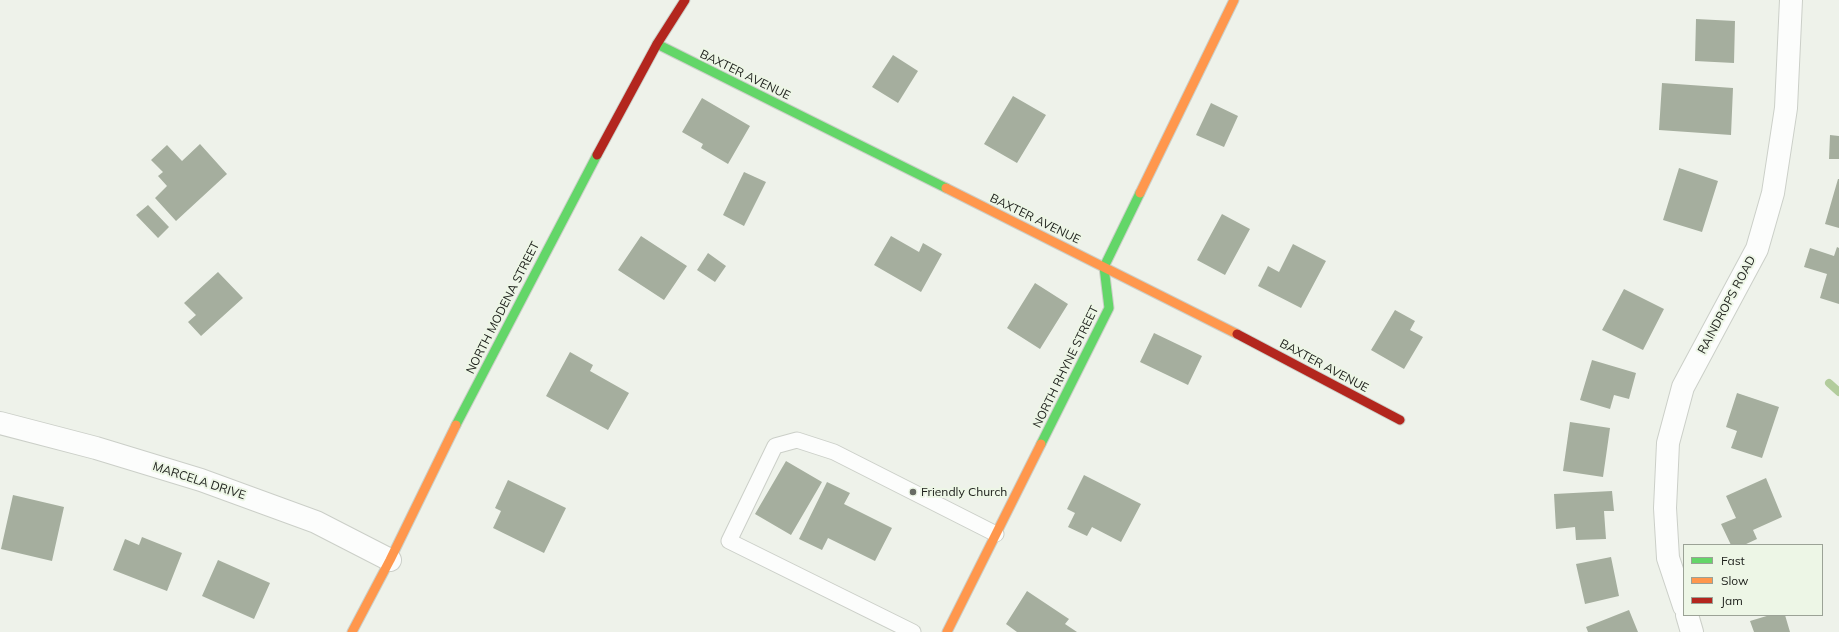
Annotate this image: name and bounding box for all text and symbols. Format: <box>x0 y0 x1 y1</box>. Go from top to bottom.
street label: BAXTER AVENUE <box>698 47 792 103</box>
street label: BAXTER AVENUE <box>988 191 1082 247</box>
street label: NORTH MODENA STREET <box>463 240 543 376</box>
street label: RAINDROPS ROAD <box>1695 253 1759 357</box>
street label: NORTH RHYNE STREET <box>1030 304 1102 430</box>
street label: BAXTER AVENUE <box>1277 336 1371 396</box>
street label: MARCELA DRIVE <box>151 459 247 503</box>
place label: Friendly Church <box>921 485 1007 499</box>
marker: Friendly Church <box>908 487 918 497</box>
legend <box>1683 544 1823 616</box>
text: Fast <box>1721 553 1745 568</box>
text: Slow <box>1721 573 1749 588</box>
text: Jam <box>1721 593 1743 608</box>

